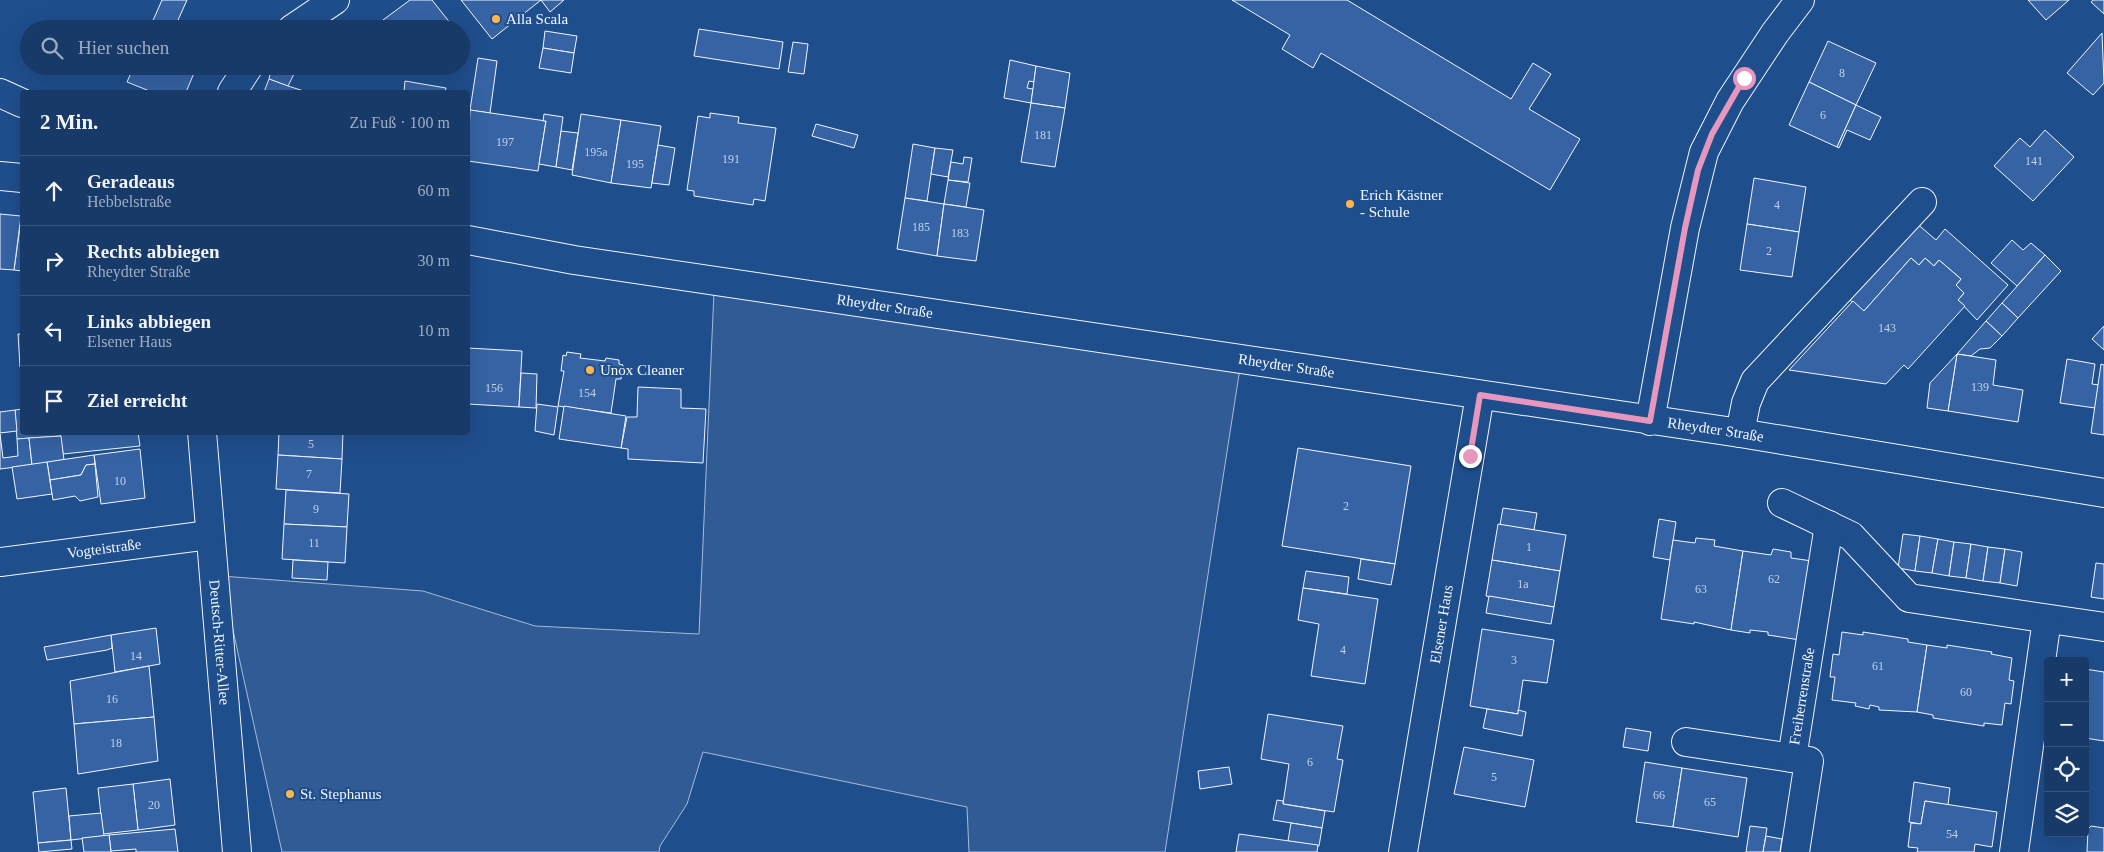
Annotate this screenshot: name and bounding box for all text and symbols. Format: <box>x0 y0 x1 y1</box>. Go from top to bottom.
place label: Alla Scala <box>506 11 568 27</box>
marker: Alla Scala <box>490 13 502 25</box>
search box <box>20 20 470 75</box>
icon: search <box>38 34 66 62</box>
text: Hier suchen <box>78 37 169 58</box>
house number: 8 <box>1839 66 1845 80</box>
route start <box>1733 67 1756 90</box>
house number: 6 <box>1820 108 1826 122</box>
text: 2 Min. <box>40 110 98 134</box>
text: Zu Fuß · 100 m <box>350 114 450 131</box>
house number: 181 <box>1034 128 1052 142</box>
house number: 197 <box>496 135 514 149</box>
house number: 195a <box>584 145 608 159</box>
house number: 191 <box>722 152 740 166</box>
house number: 141 <box>2025 154 2043 168</box>
house number: 195 <box>626 157 644 171</box>
text: Geradeaus <box>87 171 175 192</box>
icon: ahead <box>40 177 68 205</box>
text: 60 m <box>418 182 450 199</box>
place label: Erich Kästner - Schule <box>1360 187 1443 220</box>
text: Hebbelstraße <box>87 193 171 210</box>
marker: Erich Kästner - Schule <box>1344 198 1356 210</box>
house number: 4 <box>1774 198 1780 212</box>
house number: 185 <box>912 220 930 234</box>
house number: 183 <box>951 226 969 240</box>
text: Rechts abbiegen <box>87 241 219 262</box>
house number: 2 <box>1766 244 1772 258</box>
icon: right <box>40 247 68 275</box>
text: 30 m <box>418 252 450 269</box>
text: Rheydter Straße <box>87 263 191 280</box>
street label: Rheydter Straße <box>836 291 934 321</box>
text: Links abbiegen <box>87 311 211 332</box>
icon: left <box>40 317 68 345</box>
house number: 143 <box>1878 321 1896 335</box>
text: 10 m <box>418 322 450 339</box>
text: Elsener Haus <box>87 333 172 350</box>
street label: Rheydter Straße <box>1237 351 1336 381</box>
place label: Unox Cleaner <box>600 362 684 378</box>
marker: Unox Cleaner <box>584 364 596 376</box>
house number: 139 <box>1971 380 1989 394</box>
house number: 156 <box>485 381 503 395</box>
house number: 154 <box>578 386 596 400</box>
icon: arrive <box>40 387 68 415</box>
text: Ziel erreicht <box>87 390 187 411</box>
street label: Rheydter Straße <box>1666 414 1765 445</box>
house number: 5 <box>308 437 314 451</box>
route end <box>1459 445 1482 468</box>
house number: 7 <box>306 467 312 481</box>
house number: 10 <box>114 474 126 488</box>
house number: 2 <box>1343 499 1349 513</box>
house number: 9 <box>313 502 319 516</box>
street label: Vogteistraße <box>66 536 143 561</box>
house number: 11 <box>308 536 320 550</box>
house number: 1 <box>1526 540 1532 554</box>
house number: 62 <box>1768 572 1780 586</box>
house number: 1a <box>1517 577 1529 591</box>
street label: Deutsch-Ritter-Allee <box>206 579 233 706</box>
house number: 63 <box>1695 582 1707 596</box>
street label: Elsener Haus <box>1427 583 1456 665</box>
house number: 4 <box>1340 643 1346 657</box>
street label: Freiherrenstraße <box>1786 646 1817 746</box>
house number: 14 <box>130 649 142 663</box>
house number: 3 <box>1511 653 1517 667</box>
map controls <box>2044 657 2089 837</box>
button: + <box>2044 657 2089 702</box>
house number: 61 <box>1872 659 1884 673</box>
house number: 60 <box>1960 685 1972 699</box>
house number: 16 <box>106 692 118 706</box>
button: − <box>2044 702 2089 747</box>
house number: 18 <box>110 736 122 750</box>
button: locate <box>2044 747 2089 792</box>
house number: 6 <box>1307 755 1313 769</box>
house number: 5 <box>1491 770 1497 784</box>
place label: St. Stephanus <box>300 786 382 802</box>
marker: St. Stephanus <box>284 788 296 800</box>
house number: 66 <box>1653 788 1665 802</box>
button: layers <box>2044 792 2089 837</box>
house number: 65 <box>1704 795 1716 809</box>
house number: 20 <box>148 798 160 812</box>
house number: 54 <box>1946 827 1958 841</box>

